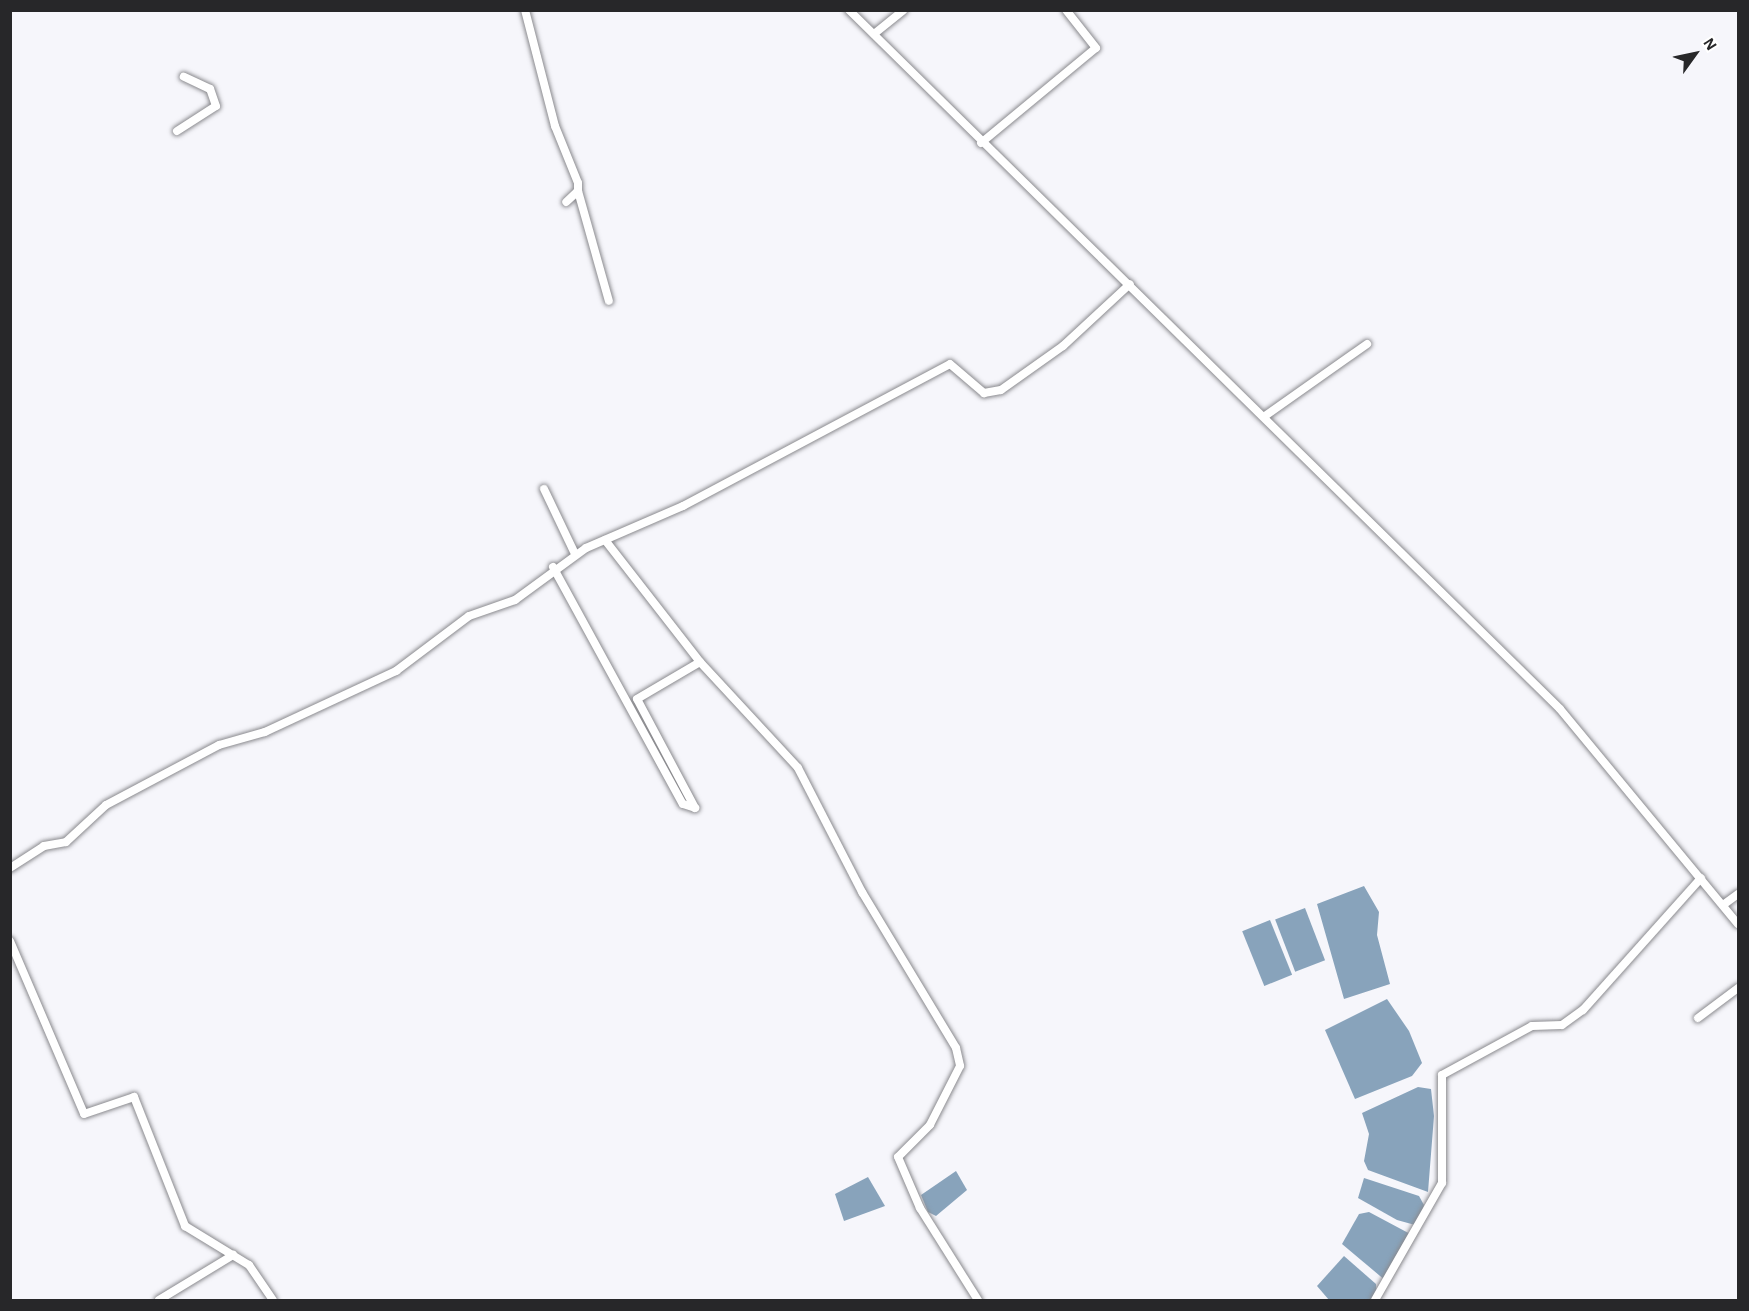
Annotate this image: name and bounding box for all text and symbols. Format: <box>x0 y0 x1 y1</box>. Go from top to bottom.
north arrow <box>1665 24 1725 84</box>
text: N <box>1700 35 1720 53</box>

